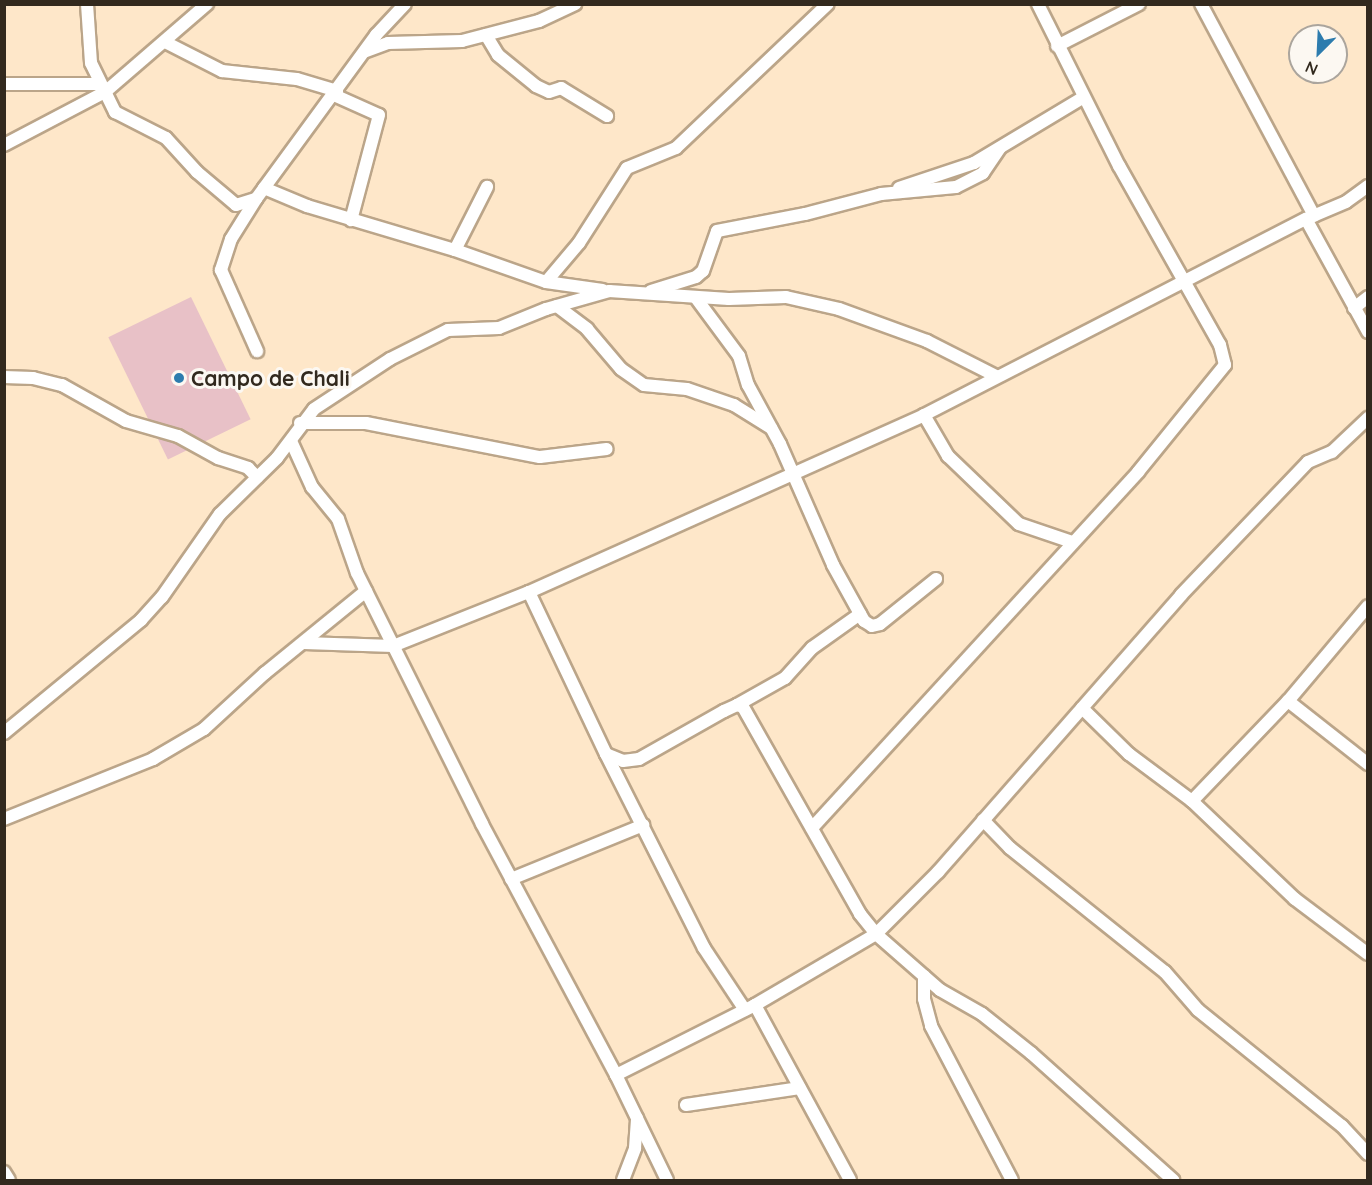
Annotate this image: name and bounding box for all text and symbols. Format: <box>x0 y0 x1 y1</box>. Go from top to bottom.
north arrow <box>1288 24 1348 84</box>
text: N <box>1302 57 1321 80</box>
place label: Campo de Chali <box>191 365 350 391</box>
marker: Campo de Chali <box>172 371 186 385</box>

